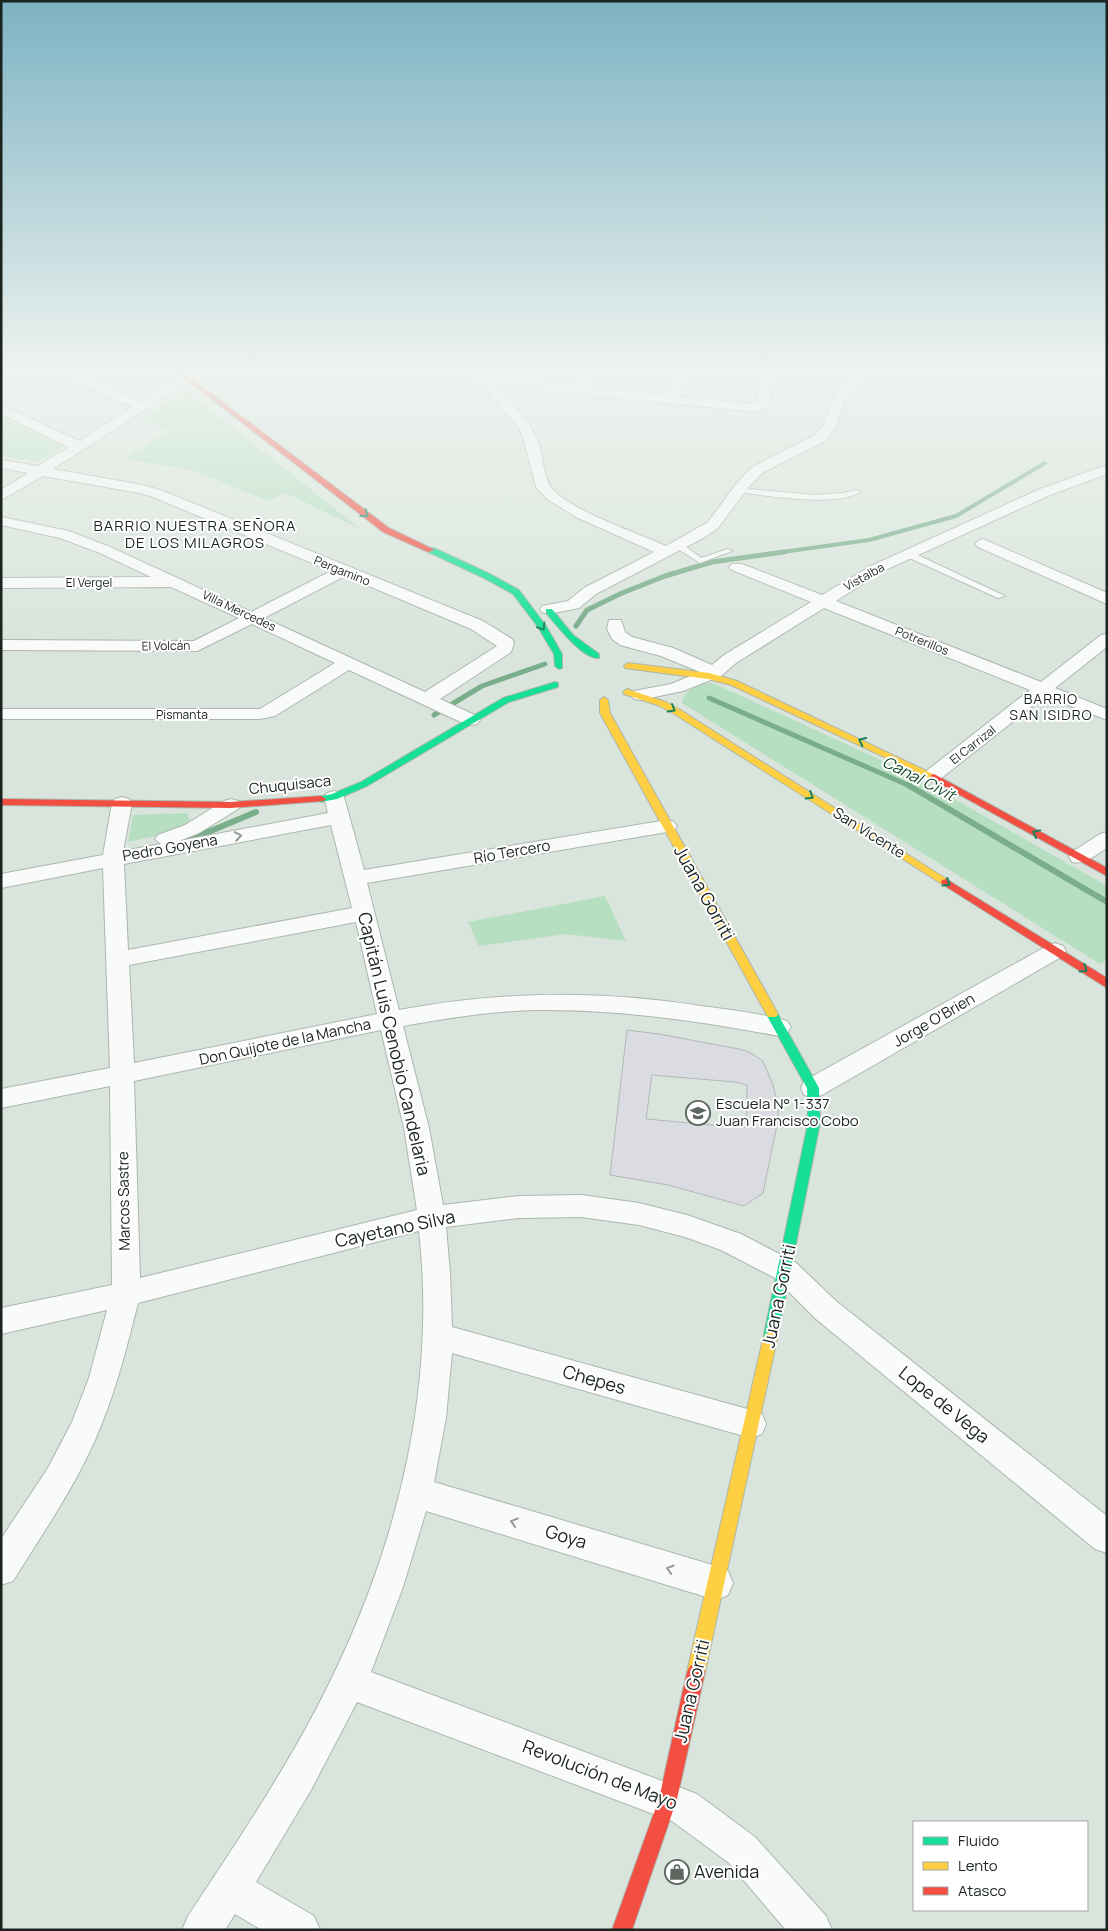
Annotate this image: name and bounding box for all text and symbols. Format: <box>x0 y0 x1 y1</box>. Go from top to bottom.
one-way arrow <box>359 508 368 516</box>
district label: BARRIO NUESTRA SEÑORA DE LOS MILAGROS <box>94 515 296 553</box>
street label: Pergamino <box>312 552 373 590</box>
street label: Vistalba <box>840 558 887 595</box>
street label: El Vergel <box>66 574 112 591</box>
street label: Villa Mercedes <box>200 586 279 635</box>
one-way arrow <box>536 621 545 630</box>
street label: Potrerillos <box>893 622 952 659</box>
street label: El Volcán <box>141 637 191 654</box>
district label: BARRIO SAN ISIDRO <box>1009 689 1093 724</box>
one-way arrow <box>667 703 676 713</box>
street label: Pismanta <box>156 706 208 723</box>
street label: El Carrizal <box>946 721 999 768</box>
one-way arrow <box>858 737 867 748</box>
water label: Canal Civit <box>879 750 961 806</box>
street label: Chuquisaca <box>248 770 332 799</box>
one-way arrow <box>804 789 813 799</box>
street label: San Vicente <box>829 802 910 863</box>
street label: Pedro Goyena <box>121 829 219 866</box>
one-way arrow <box>1033 829 1042 839</box>
one-way arrow <box>234 831 243 841</box>
street label: Río Tercero <box>472 834 552 869</box>
street label: Juana Gorriti <box>669 841 741 944</box>
one-way arrow <box>942 876 951 886</box>
street label: Capitán Luis Cenobio Candelaria <box>353 910 437 1178</box>
one-way arrow <box>1079 963 1088 973</box>
street label: Jorge O'Brien <box>889 988 979 1051</box>
street label: Don Quijote de la Mancha <box>197 1013 373 1070</box>
place label: Escuela N° 1-337 Juan Francisco Cobo <box>716 1093 859 1131</box>
school or university icon: Escuela N° 1-337 Juan Francisco Cobo <box>685 1100 711 1126</box>
street label: Marcos Sastre <box>112 1151 135 1251</box>
street label: Cayetano Silva <box>333 1204 457 1252</box>
street label: Juana Gorriti <box>755 1242 801 1350</box>
street label: Chepes <box>560 1359 629 1399</box>
street label: Lope de Vega <box>894 1360 995 1448</box>
one-way arrow <box>510 1517 519 1527</box>
street label: Goya <box>543 1518 590 1554</box>
one-way arrow <box>666 1564 674 1574</box>
street label: Juana Gorriti <box>667 1637 715 1745</box>
street label: Revolución de Mayo <box>520 1734 681 1815</box>
legend <box>913 1821 1088 1911</box>
text: Fluido <box>958 1830 999 1851</box>
text: Lento <box>958 1855 998 1876</box>
shop icon: Avenida <box>664 1859 690 1885</box>
place label: Avenida <box>694 1859 759 1883</box>
text: Atasco <box>958 1880 1006 1901</box>

